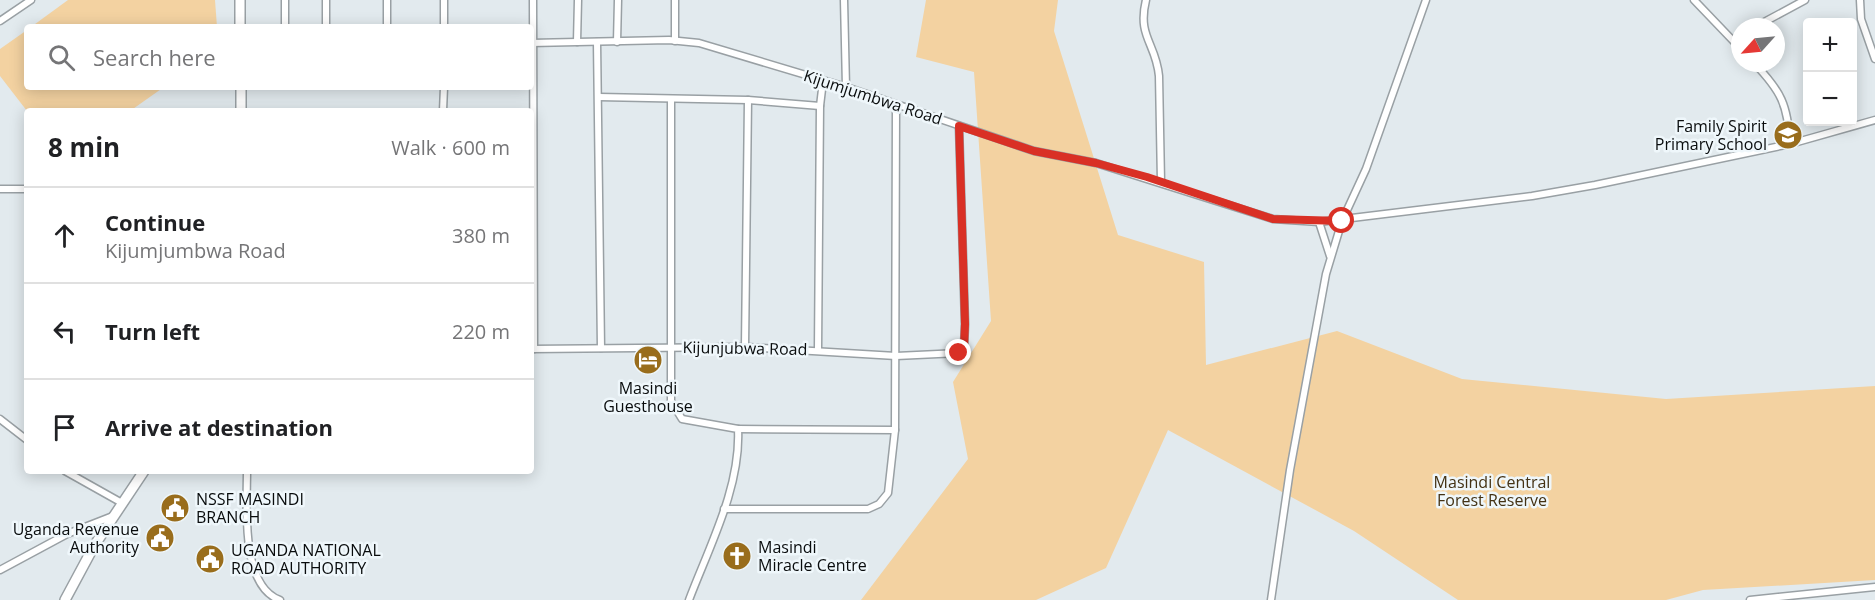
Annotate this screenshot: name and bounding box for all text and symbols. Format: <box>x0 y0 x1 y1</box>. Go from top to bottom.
north arrow <box>1731 18 1785 72</box>
map controls <box>1803 18 1857 126</box>
button: + <box>1803 18 1857 72</box>
search box <box>24 24 534 90</box>
icon: search <box>45 41 78 74</box>
text: Search here <box>93 42 216 72</box>
street label: Kijumjumbwa Road <box>801 64 945 130</box>
button: − <box>1803 72 1857 126</box>
place label: Family Spirit Primary School <box>1655 115 1767 155</box>
school or university icon: Family Spirit Primary School <box>1772 119 1804 151</box>
text: 8 min <box>48 129 120 165</box>
text: Walk · 600 m <box>391 134 510 161</box>
text: Continue <box>105 207 205 237</box>
route start <box>1328 207 1354 233</box>
icon: ahead <box>48 219 81 252</box>
text: 380 m <box>452 222 510 249</box>
text: Kijumjumbwa Road <box>105 237 286 264</box>
icon: left <box>48 315 81 348</box>
text: Turn left <box>105 316 200 346</box>
text: 220 m <box>452 318 510 345</box>
street label: Kijunjubwa Road <box>682 336 808 360</box>
route end <box>945 339 971 365</box>
hotel icon: Masindi Guesthouse <box>632 344 664 376</box>
place label: Masindi Guesthouse <box>603 377 693 417</box>
icon: arrive <box>48 411 81 444</box>
text: Arrive at destination <box>105 412 333 442</box>
park label: Masindi Central Forest Reserve <box>1434 471 1550 511</box>
place label: NSSF MASINDI BRANCH <box>196 488 304 528</box>
public building icon: NSSF MASINDI BRANCH <box>159 492 191 524</box>
place label: Uganda Revenue Authority <box>13 518 140 558</box>
public building icon: Uganda Revenue Authority <box>144 522 176 554</box>
place label: Masindi Miracle Centre <box>758 536 867 576</box>
place label: UGANDA NATIONAL ROAD AUTHORITY <box>231 539 381 579</box>
church icon: Masindi Miracle Centre <box>721 540 753 572</box>
public building icon: UGANDA NATIONAL ROAD AUTHORITY <box>194 543 226 575</box>

